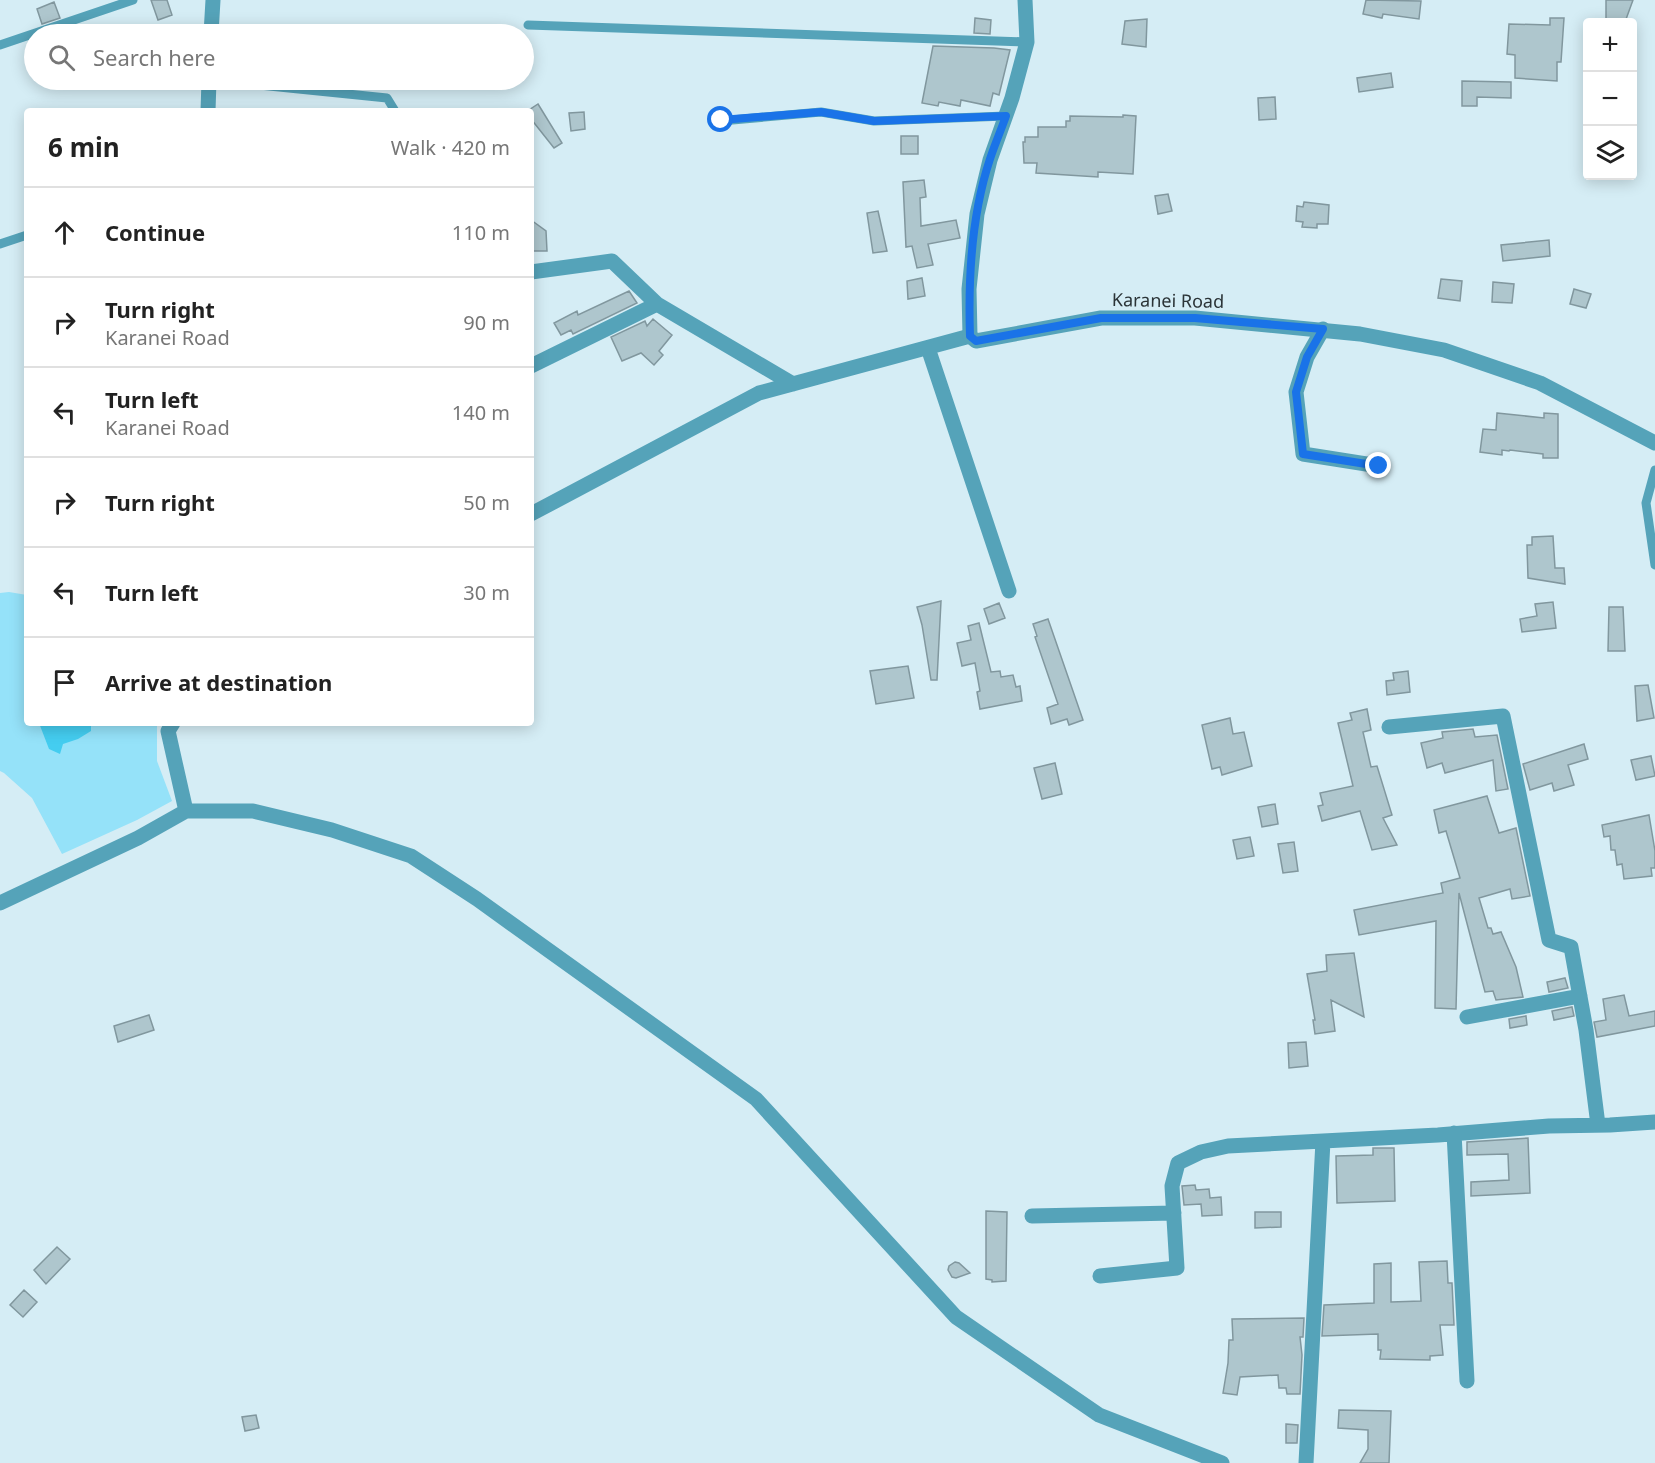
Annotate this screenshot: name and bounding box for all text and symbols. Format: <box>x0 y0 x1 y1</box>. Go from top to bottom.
map controls <box>1583 18 1637 180</box>
button: + <box>1583 18 1637 72</box>
search box <box>24 24 534 90</box>
icon: search <box>45 41 78 74</box>
text: Search here <box>93 42 215 72</box>
button: − <box>1583 72 1637 126</box>
route start <box>707 106 733 132</box>
button: layers <box>1583 126 1637 180</box>
text: 6 min <box>48 129 120 165</box>
text: Walk · 420 m <box>391 134 510 161</box>
icon: ahead <box>48 216 81 249</box>
text: Continue <box>105 217 205 247</box>
text: 110 m <box>452 219 510 246</box>
street label: Karanei Road <box>1112 287 1224 313</box>
text: Turn right <box>105 294 215 324</box>
icon: right <box>48 306 81 339</box>
text: 90 m <box>463 309 510 336</box>
text: Karanei Road <box>105 324 230 351</box>
text: Turn left <box>105 384 199 414</box>
icon: left <box>48 396 81 429</box>
text: 140 m <box>452 399 510 426</box>
text: Karanei Road <box>105 414 230 441</box>
route end <box>1365 452 1391 478</box>
icon: right <box>48 486 81 519</box>
text: Turn right <box>105 487 215 517</box>
text: 50 m <box>463 489 510 516</box>
icon: left <box>48 576 81 609</box>
text: Turn left <box>105 577 199 607</box>
text: 30 m <box>463 579 510 606</box>
icon: arrive <box>48 666 81 699</box>
text: Arrive at destination <box>105 667 332 697</box>

